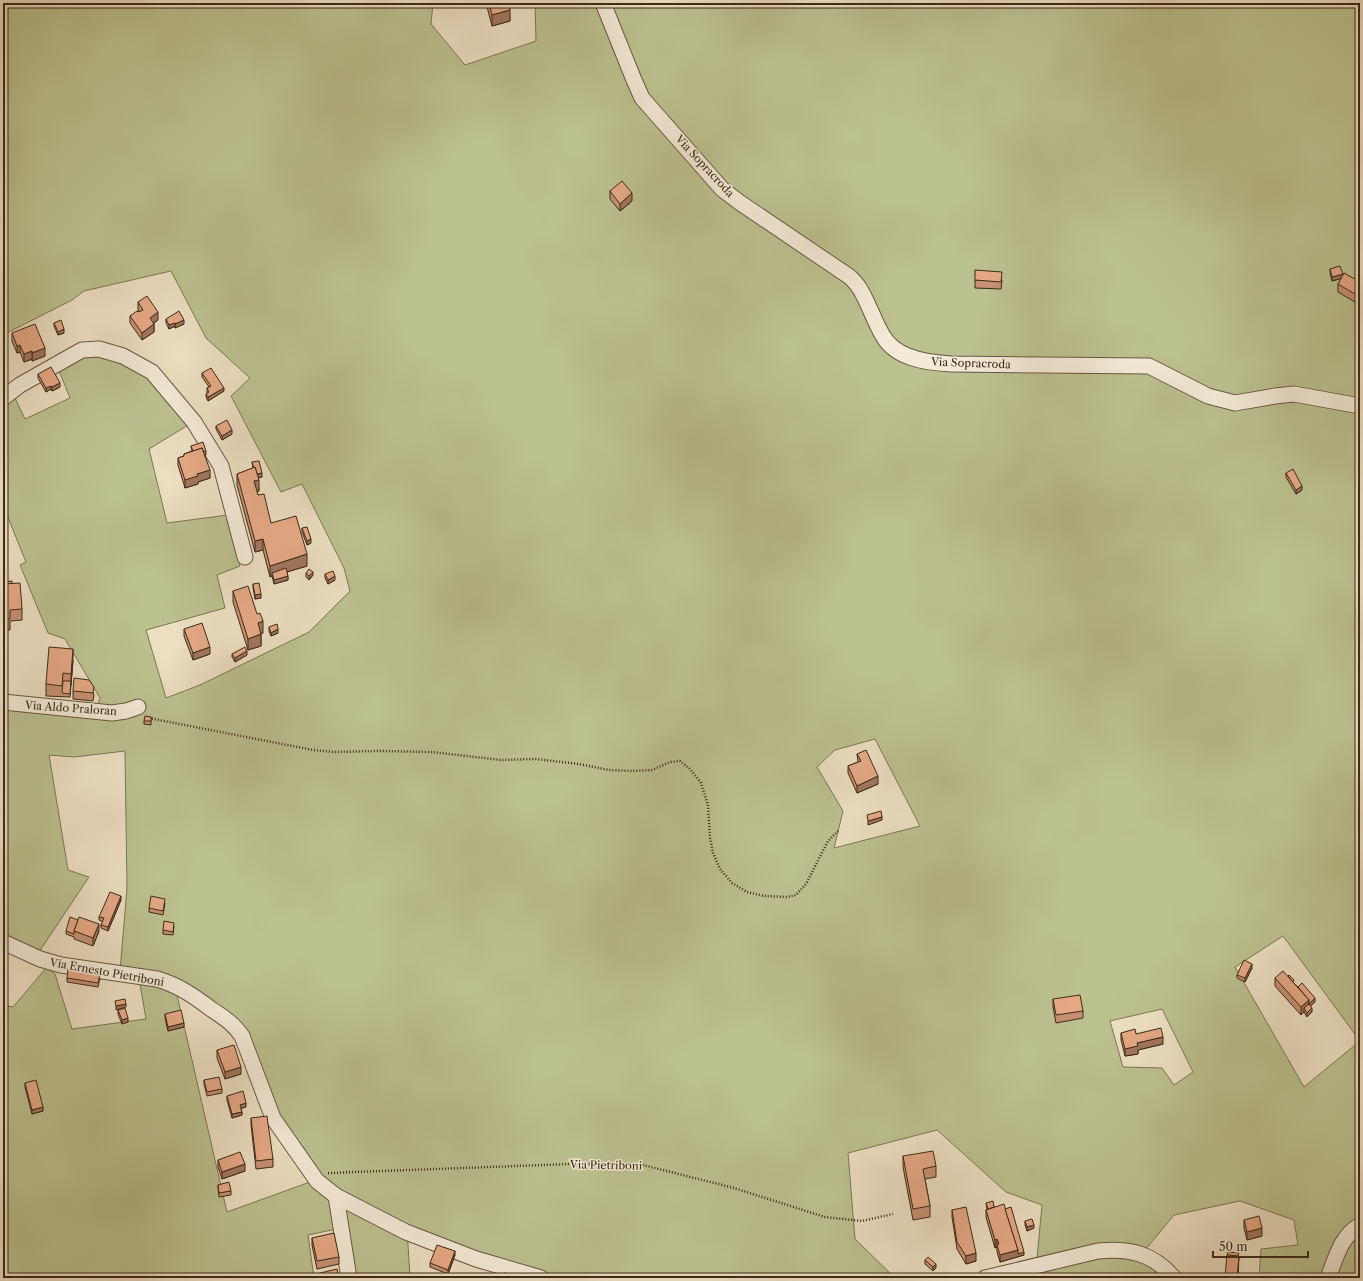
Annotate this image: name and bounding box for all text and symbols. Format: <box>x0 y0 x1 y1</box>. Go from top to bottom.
street label: Via Sopracroda <box>672 131 737 200</box>
street label: Via Sopracroda <box>930 355 1011 371</box>
street label: Via Aldo Praloran <box>24 698 118 718</box>
street label: Via Ernesto Pietriboni <box>48 955 166 989</box>
street label: Via Pietriboni <box>569 1157 643 1173</box>
scale bar <box>1213 1233 1308 1259</box>
text: 50 m <box>1219 1239 1248 1254</box>

